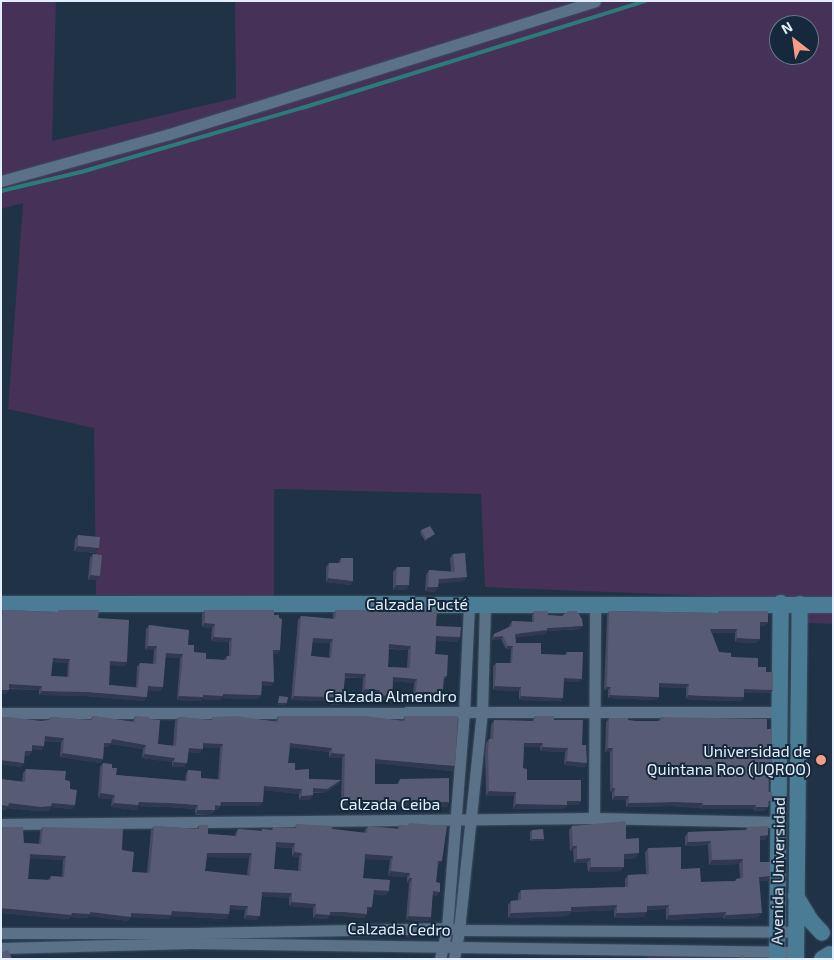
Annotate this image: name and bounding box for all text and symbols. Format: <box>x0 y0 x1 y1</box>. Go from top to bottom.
north arrow <box>769 15 819 65</box>
text: N <box>778 18 795 37</box>
street label: Calzada Pucté <box>366 594 468 614</box>
street label: Calzada Almendro <box>325 686 457 706</box>
place label: Universidad de Quintana Roo (UQROO) <box>647 741 811 779</box>
marker: Universidad de Quintana Roo (UQROO) <box>815 754 827 766</box>
street label: Calzada Ceiba <box>340 794 440 814</box>
street label: Avenida Universidad <box>767 797 789 945</box>
street label: Calzada Cedro <box>347 919 451 939</box>

